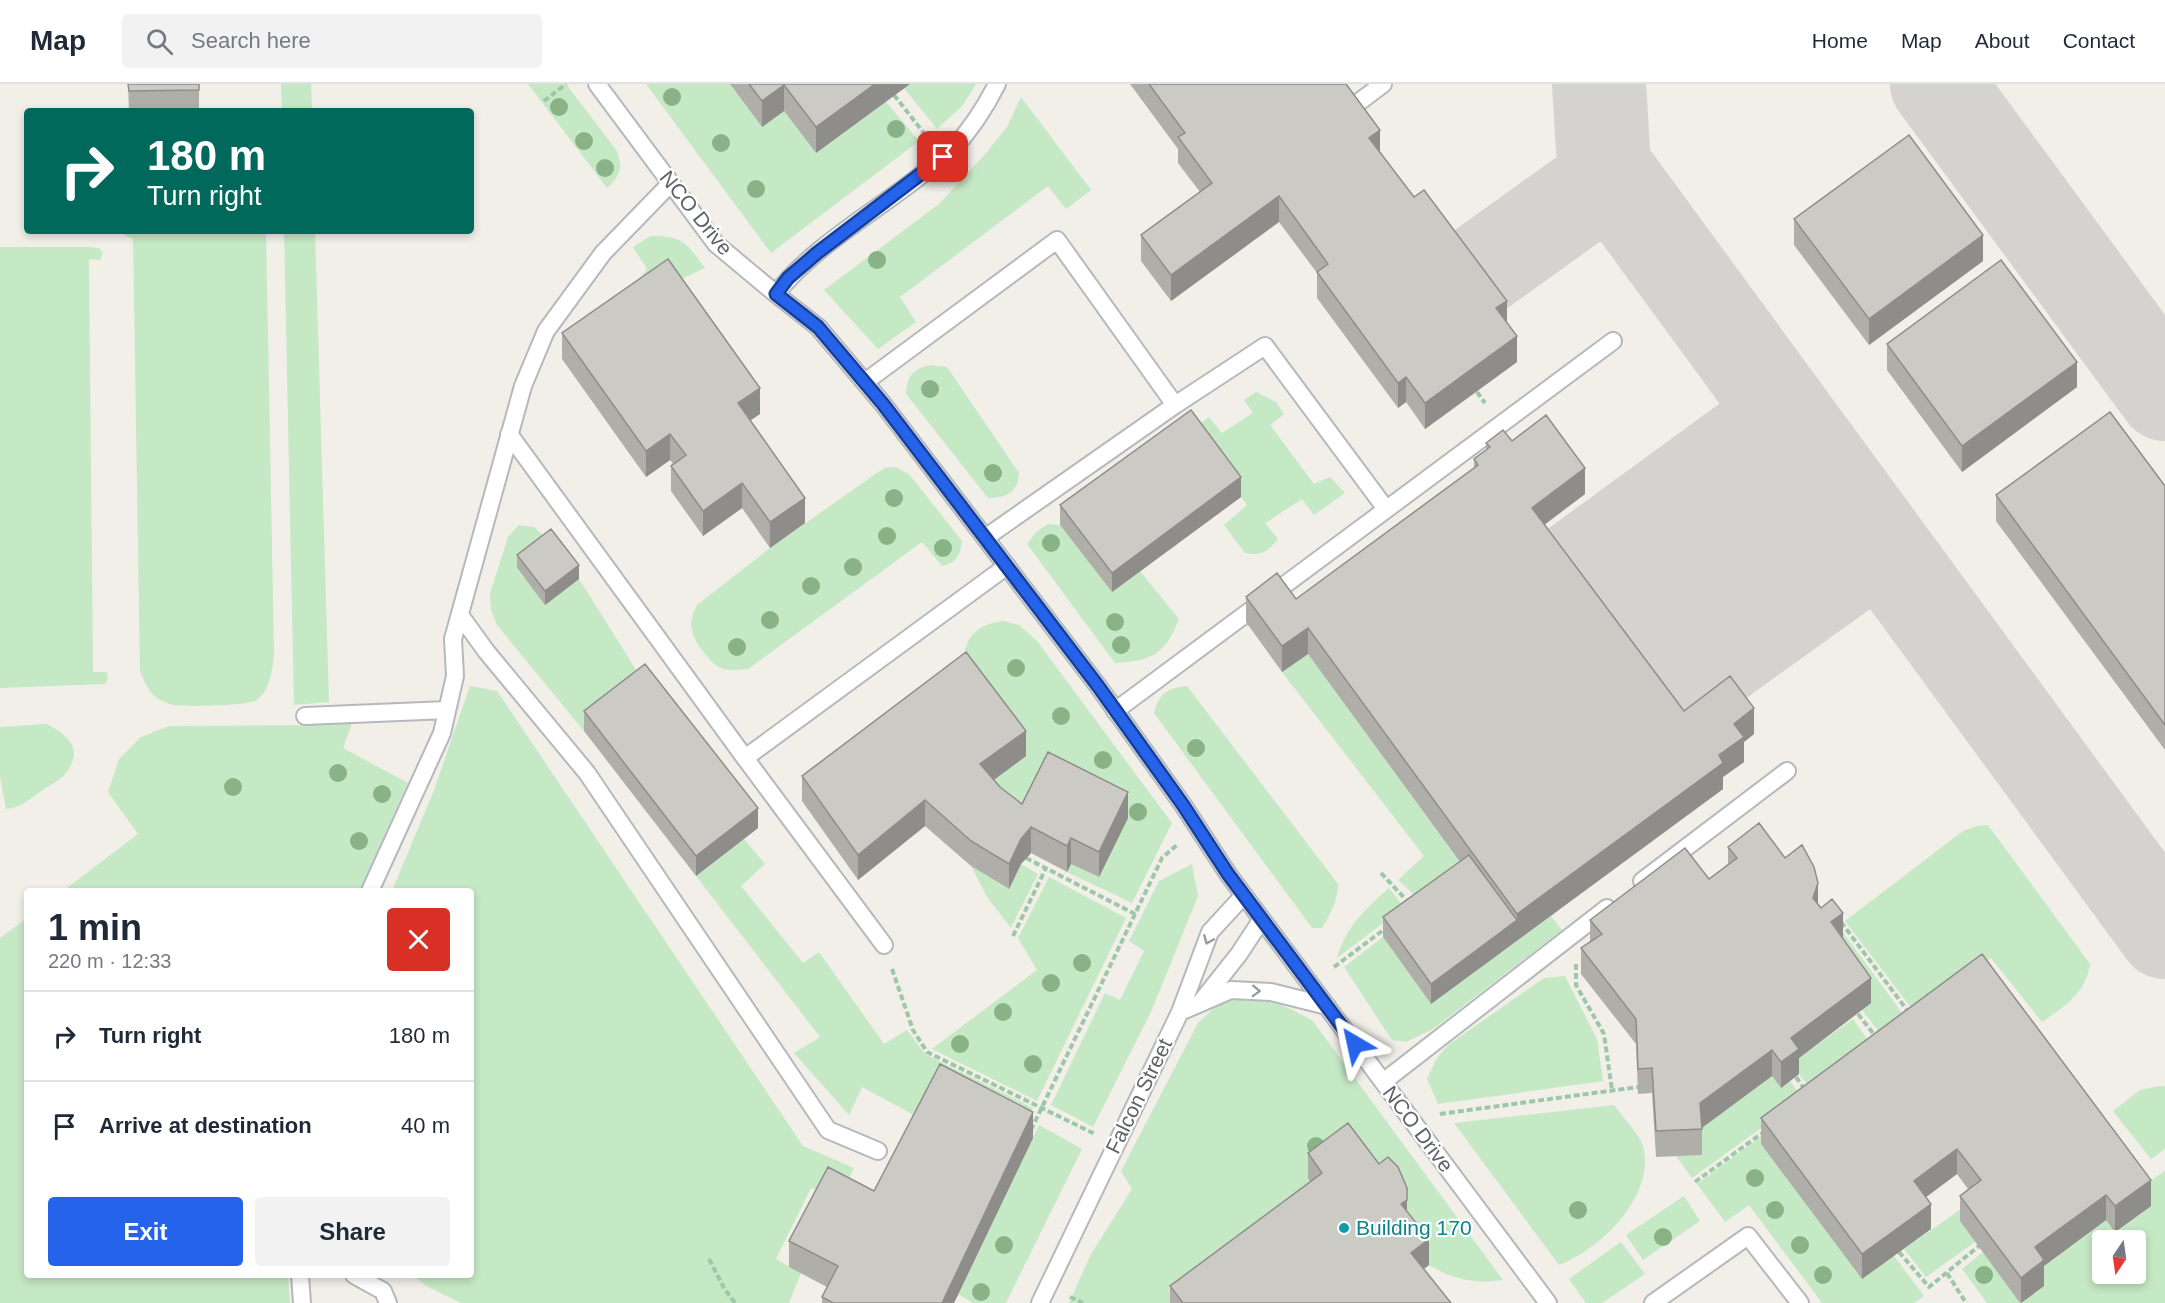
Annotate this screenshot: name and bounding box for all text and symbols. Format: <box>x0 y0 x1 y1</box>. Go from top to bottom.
search box <box>122 14 542 68</box>
text: Map <box>30 25 86 56</box>
icon: search <box>143 25 176 58</box>
text: Search here <box>191 28 311 53</box>
text: Home <box>1812 29 1868 52</box>
text: Map <box>1901 29 1942 52</box>
text: About <box>1975 29 2030 52</box>
text: Contact <box>2063 29 2135 52</box>
pin <box>917 131 968 182</box>
icon: right <box>48 132 126 210</box>
text: 180 m <box>147 132 266 179</box>
icon: arrive <box>926 140 959 173</box>
street label: NCO Drive <box>656 166 737 259</box>
text: Turn right <box>147 181 262 211</box>
text: 1 min <box>48 907 142 948</box>
button: close <box>387 908 450 971</box>
one-way arrow <box>1203 934 1215 945</box>
text: 220 m · 12:33 <box>48 950 171 972</box>
one-way arrow <box>1252 985 1261 997</box>
position arrow <box>1323 1012 1387 1076</box>
icon: right <box>48 1020 81 1053</box>
text: Turn right <box>99 1023 201 1048</box>
text: 180 m <box>389 1023 450 1048</box>
street label: Falcon Street <box>1101 1034 1176 1157</box>
street label: NCO Drive <box>1379 1081 1458 1176</box>
icon: arrive <box>48 1110 81 1143</box>
text: Arrive at destination <box>99 1113 312 1138</box>
text: 40 m <box>401 1113 450 1138</box>
button: Exit <box>48 1197 243 1266</box>
button: Share <box>255 1197 450 1266</box>
place label: Building 170 <box>1356 1216 1472 1239</box>
marker: Building 170 <box>1337 1221 1351 1235</box>
north arrow <box>2092 1230 2146 1284</box>
map controls <box>2092 1230 2146 1284</box>

